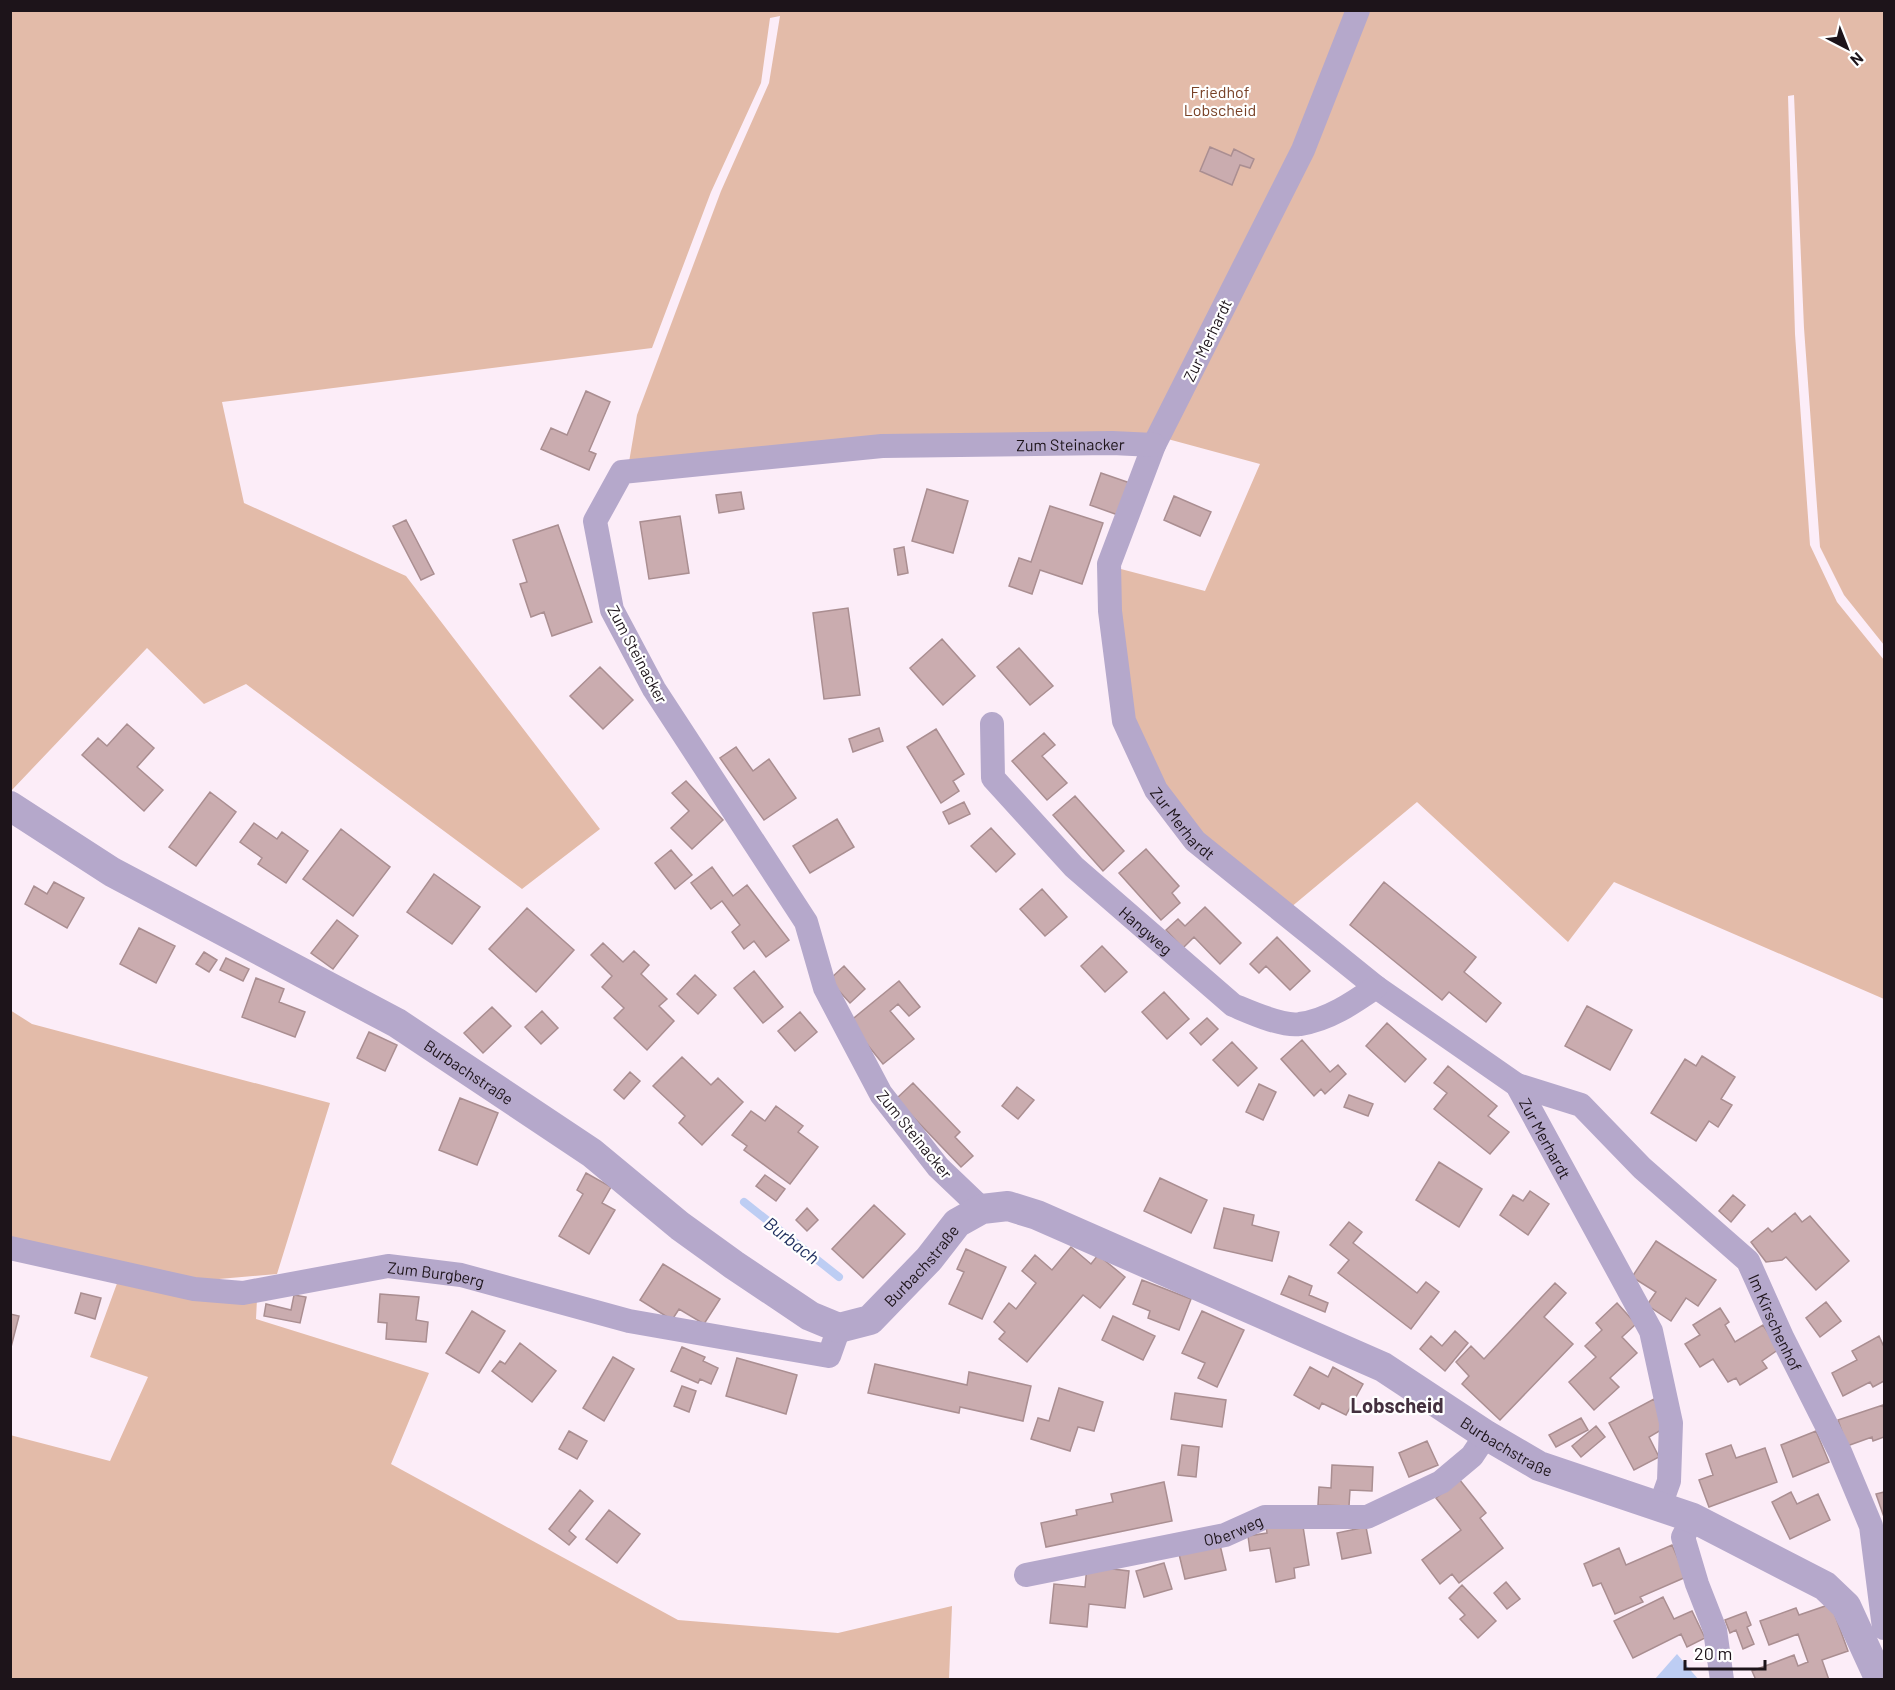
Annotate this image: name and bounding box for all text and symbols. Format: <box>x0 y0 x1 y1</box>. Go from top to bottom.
north arrow <box>1817 18 1877 78</box>
text: N <box>1847 49 1868 70</box>
park label: Friedhof Lobscheid <box>1184 82 1256 119</box>
street label: Zur Merhardt <box>1179 296 1235 384</box>
street label: Zum Steinacker <box>1016 433 1125 454</box>
street label: Zum Steinacker <box>604 602 672 707</box>
street label: Zur Merhardt <box>1147 783 1219 863</box>
street label: Hangweg <box>1116 901 1177 958</box>
street label: Burbachstraße <box>421 1035 518 1108</box>
street label: Zum Steinacker <box>873 1086 957 1182</box>
street label: Zur Merhardt <box>1516 1094 1576 1182</box>
water label: Burbach <box>760 1212 824 1268</box>
street label: Burbachstraße <box>879 1220 962 1310</box>
street label: Zum Burgberg <box>387 1257 487 1291</box>
street label: Im Kirschenhof <box>1745 1271 1807 1374</box>
district label: Lobscheid <box>1351 1393 1443 1417</box>
street label: Burbachstraße <box>1458 1412 1555 1479</box>
street label: Oberweg <box>1202 1510 1265 1549</box>
scale bar <box>1685 1633 1764 1671</box>
text: 20 m <box>1694 1642 1732 1664</box>

